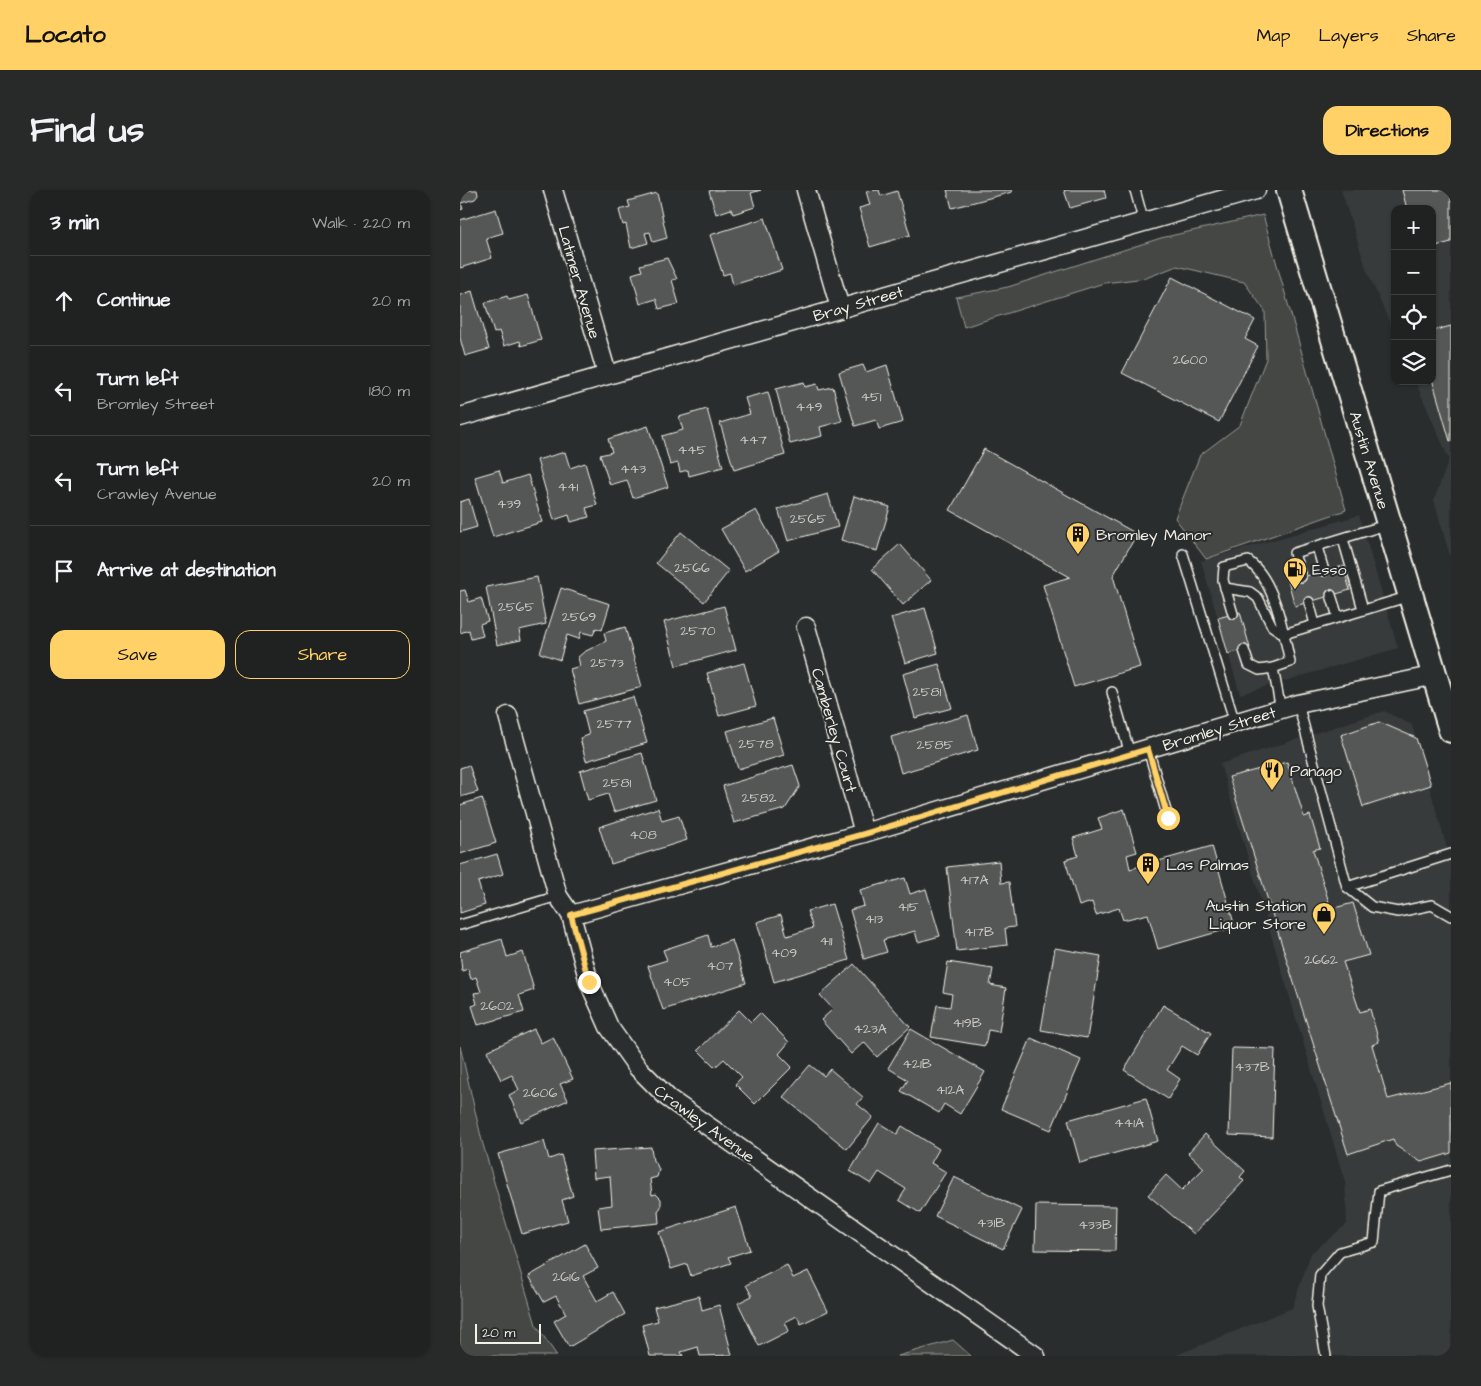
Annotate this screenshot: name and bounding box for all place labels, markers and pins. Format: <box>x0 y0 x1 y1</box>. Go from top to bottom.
building icon: Bromley Manor <box>1065 521 1091 555</box>
place label: Bromley Manor <box>1096 524 1211 547</box>
fuel station icon: Esso <box>1282 556 1308 590</box>
place label: Esso <box>1312 559 1347 581</box>
restaurant icon: Panago <box>1259 757 1285 791</box>
place label: Panago <box>1290 760 1342 783</box>
building icon: Las Palmas <box>1135 851 1161 885</box>
place label: Las Palmas <box>1166 854 1249 876</box>
place label: Austin Station Liquor Store <box>1206 895 1306 935</box>
shop icon: Austin Station Liquor Store <box>1311 901 1337 935</box>

